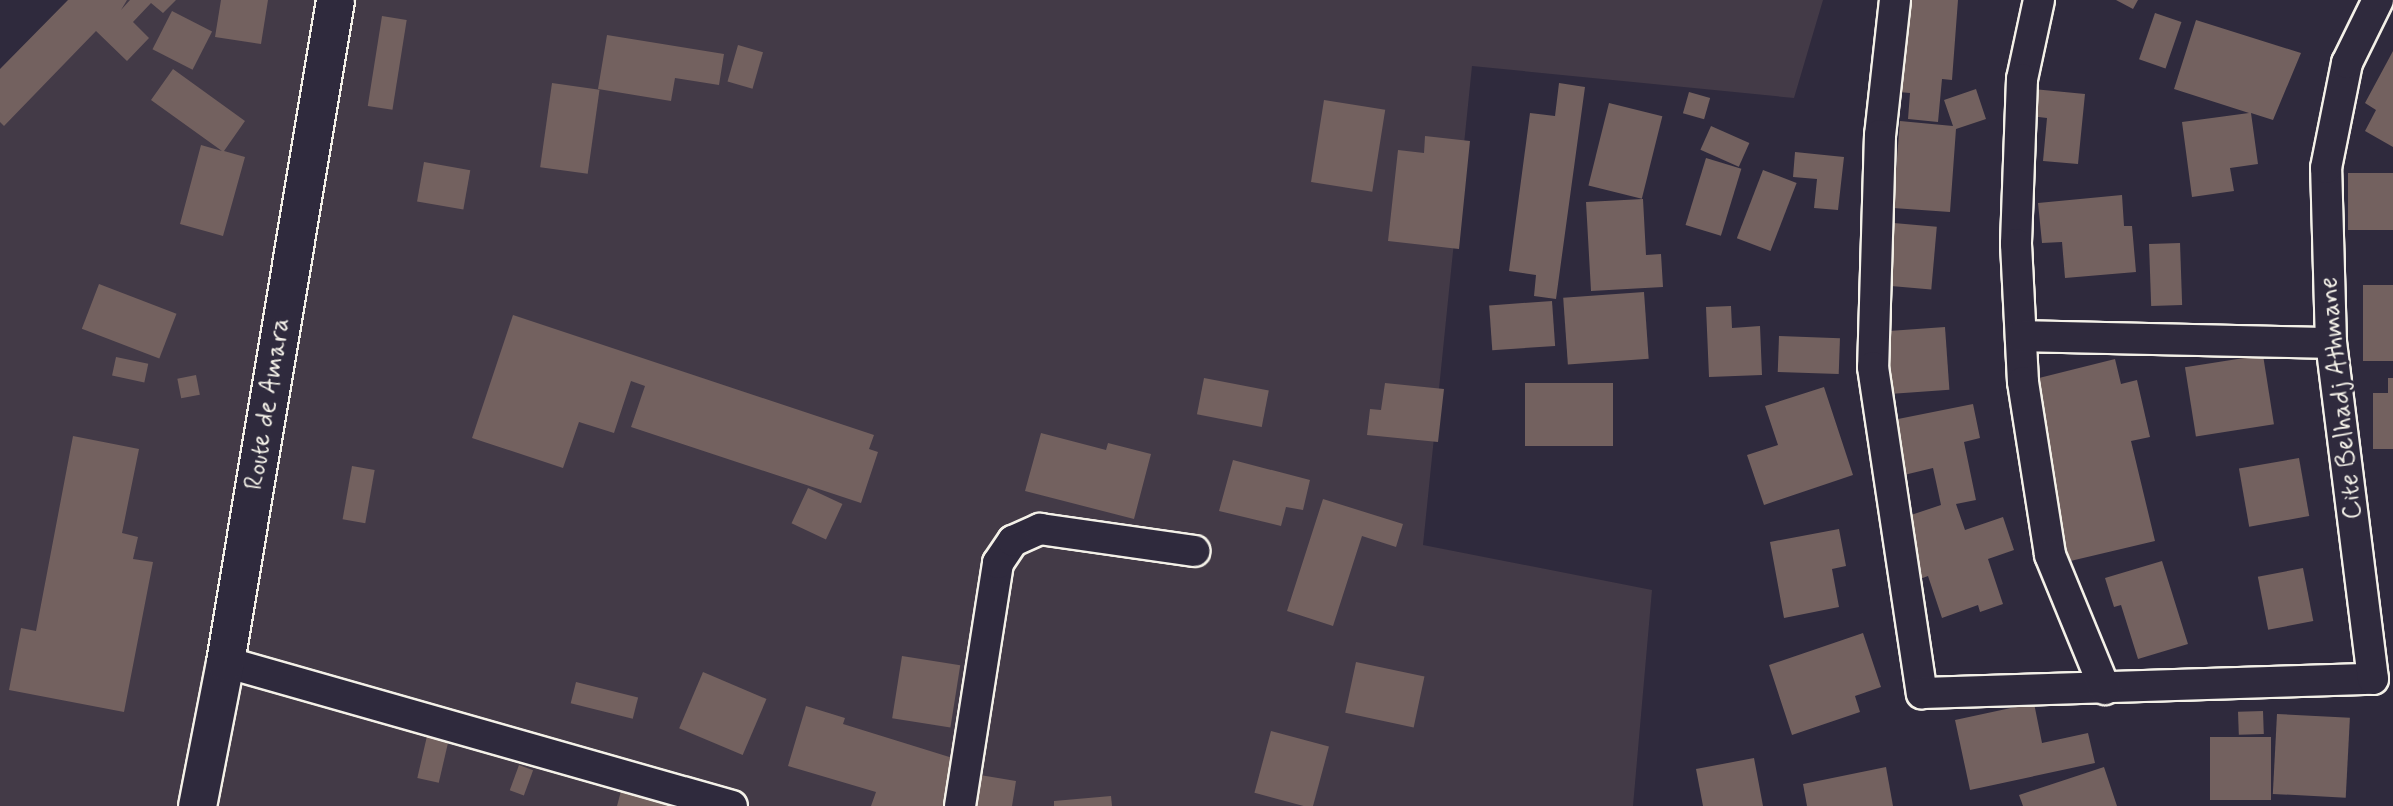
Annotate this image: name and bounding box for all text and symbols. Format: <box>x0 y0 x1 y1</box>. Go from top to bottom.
street label: Cite Belhadj Athmane <box>2314 276 2370 520</box>
street label: Route de Amara <box>240 317 298 491</box>

